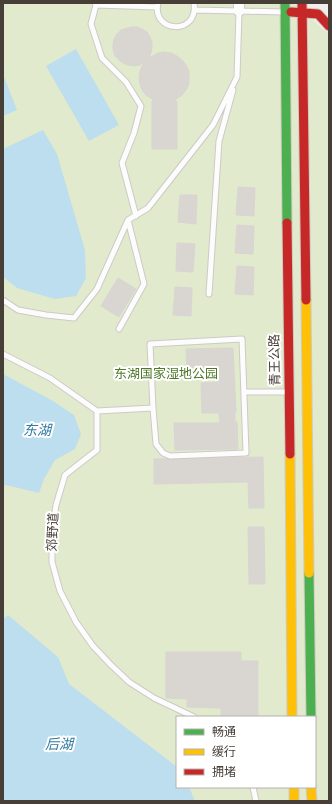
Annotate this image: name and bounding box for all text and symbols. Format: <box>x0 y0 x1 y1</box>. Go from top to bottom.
street label: 青王公路 <box>268 334 284 386</box>
park label: 东湖国家湿地公园 <box>114 366 218 383</box>
water label: 东湖 <box>23 423 53 440</box>
street label: 郊野道 <box>45 512 63 552</box>
legend <box>176 716 316 788</box>
text: 畅通 <box>212 725 236 741</box>
water label: 后湖 <box>45 737 75 754</box>
text: 缓行 <box>212 745 236 761</box>
text: 拥堵 <box>212 765 236 781</box>

